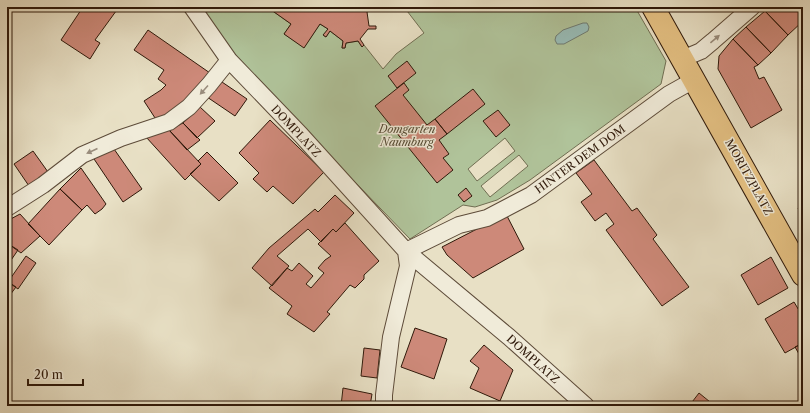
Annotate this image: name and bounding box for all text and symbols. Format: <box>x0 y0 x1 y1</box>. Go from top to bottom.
one-way arrow <box>710 35 721 44</box>
one-way arrow <box>200 85 209 96</box>
street label: DOMPLATZ <box>268 102 324 160</box>
street label: HINTER DEM DOM <box>532 121 628 197</box>
park label: Domgarten Naumburg <box>378 122 436 149</box>
street label: MORITZPLATZ <box>722 136 776 218</box>
one-way arrow <box>87 148 98 154</box>
street label: DOMPLATZ <box>504 332 562 386</box>
scale bar <box>28 361 83 387</box>
text: 20 m <box>34 367 63 382</box>

